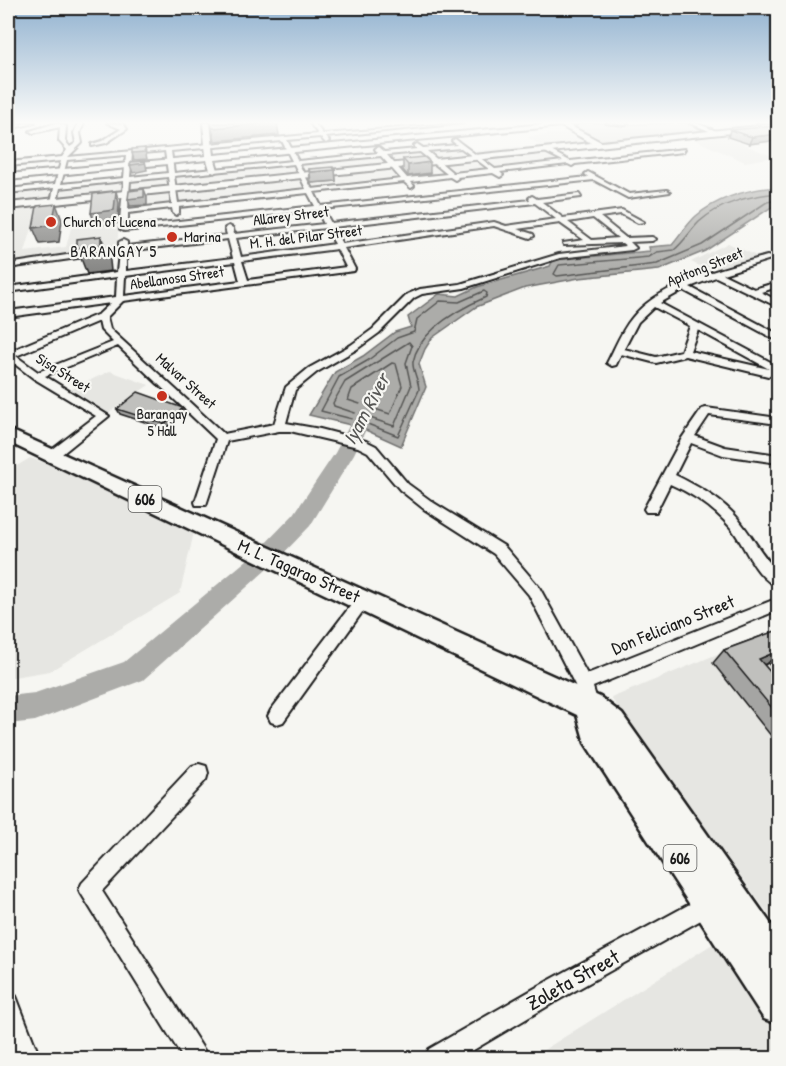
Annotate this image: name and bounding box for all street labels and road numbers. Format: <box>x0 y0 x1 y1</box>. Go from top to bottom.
street label: Allarey Street <box>252 200 331 231</box>
street label: M. H. del Pilar Street <box>249 219 364 254</box>
street label: Apitong Street <box>664 241 747 291</box>
street label: Abellanosa Street <box>129 260 226 294</box>
street label: Sisa Street <box>32 348 95 398</box>
street label: Malvar Street <box>152 348 222 414</box>
road number: 606 <box>128 486 162 512</box>
street label: M. L. Tagarao Street <box>234 532 365 609</box>
street label: Don Feliciano Street <box>608 588 739 661</box>
road number: 606 <box>664 845 696 871</box>
street label: Zoleta Street <box>521 942 625 1017</box>

